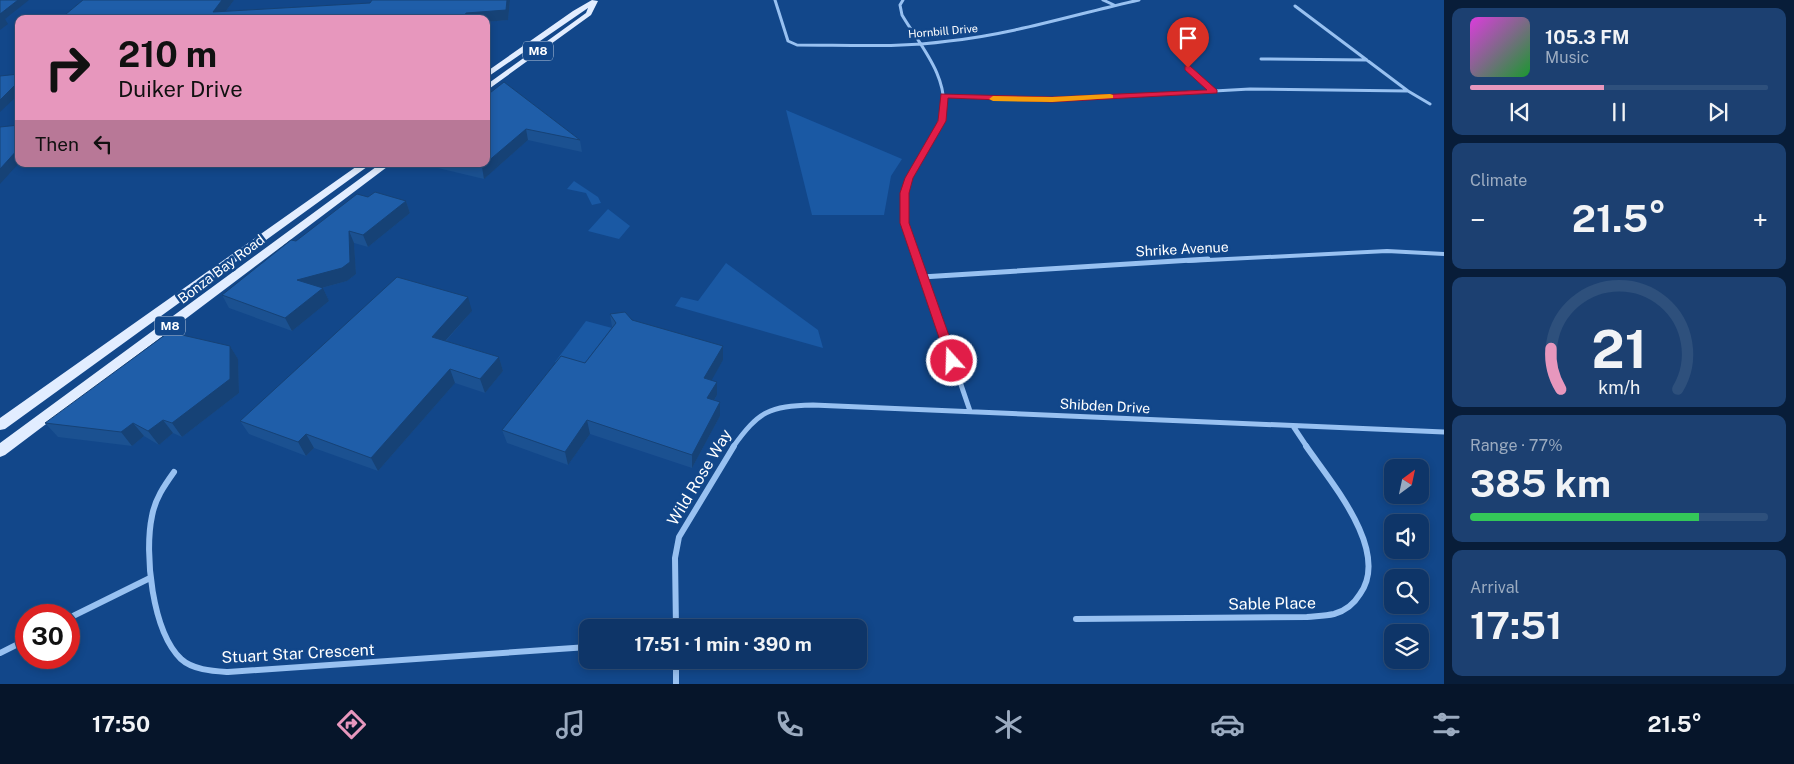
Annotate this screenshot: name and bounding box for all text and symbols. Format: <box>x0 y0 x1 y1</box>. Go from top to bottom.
pin <box>1167 17 1209 68</box>
street label: Hornbill Drive <box>908 22 978 40</box>
icon: arrive <box>1174 24 1202 52</box>
text: 105.3 FM <box>1545 26 1629 48</box>
text: 210 m <box>118 34 217 75</box>
icon: right <box>35 35 100 100</box>
road number: M8 <box>523 41 553 60</box>
text: Music <box>1545 48 1589 67</box>
text: Duiker Drive <box>118 76 243 102</box>
icon: previous <box>1506 98 1534 126</box>
icon: pause <box>1605 98 1633 126</box>
icon: next <box>1704 98 1732 126</box>
icon: left <box>89 130 117 158</box>
text: Then <box>35 133 79 155</box>
text: Climate <box>1470 171 1527 190</box>
text: 21.5° <box>1572 196 1666 241</box>
text: − <box>1470 203 1486 236</box>
text: + <box>1752 203 1768 236</box>
street label: Bonza Bay Road <box>175 231 267 307</box>
street label: Shrike Avenue <box>1135 239 1229 259</box>
road number: M8 <box>155 316 185 336</box>
text: 21 <box>1591 319 1647 380</box>
position arrow <box>925 334 977 386</box>
text: km/h <box>1598 377 1640 398</box>
street label: Shibden Drive <box>1059 396 1151 416</box>
street label: Wild Rose Way <box>663 425 736 529</box>
text: Range · 77% <box>1470 436 1563 455</box>
north arrow <box>1384 459 1429 504</box>
map controls <box>1384 459 1429 669</box>
text: 385 km <box>1470 461 1611 506</box>
button: sound <box>1384 514 1429 559</box>
button: search <box>1384 569 1429 614</box>
text: Arrival <box>1470 578 1519 597</box>
street label: Sable Place <box>1228 593 1316 614</box>
text: 17:51 <box>1470 603 1562 648</box>
speed limit sign: 30 <box>15 604 80 669</box>
button: layers <box>1384 624 1429 669</box>
text: 17:51 · 1 min · 390 m <box>634 633 812 655</box>
street label: Stuart Star Crescent <box>221 640 375 667</box>
icon: directions <box>334 707 369 742</box>
icon: music <box>553 707 588 742</box>
icon: phone <box>772 707 807 742</box>
icon: climate <box>991 707 1026 742</box>
icon: car <box>1210 707 1245 742</box>
icon: filters <box>1429 707 1464 742</box>
text: 17:50 <box>92 711 150 737</box>
text: 21.5° <box>1647 711 1702 737</box>

